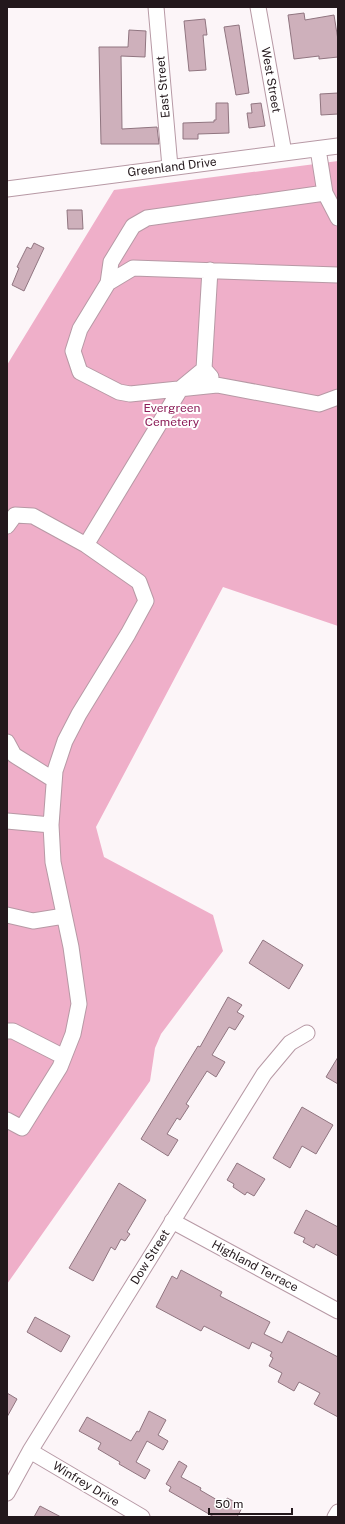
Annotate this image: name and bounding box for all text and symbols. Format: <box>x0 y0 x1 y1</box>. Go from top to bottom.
street label: West Street <box>258 46 284 114</box>
street label: East Street <box>153 55 173 119</box>
street label: Greenland Drive <box>127 155 218 179</box>
park label: Evergreen Cemetery <box>143 401 201 429</box>
street label: Dow Street <box>128 1227 173 1287</box>
street label: Highland Terrace <box>209 1237 301 1295</box>
street label: Winfrey Drive <box>50 1459 122 1509</box>
scale bar <box>209 1490 292 1516</box>
text: 50 m <box>215 1497 243 1511</box>

